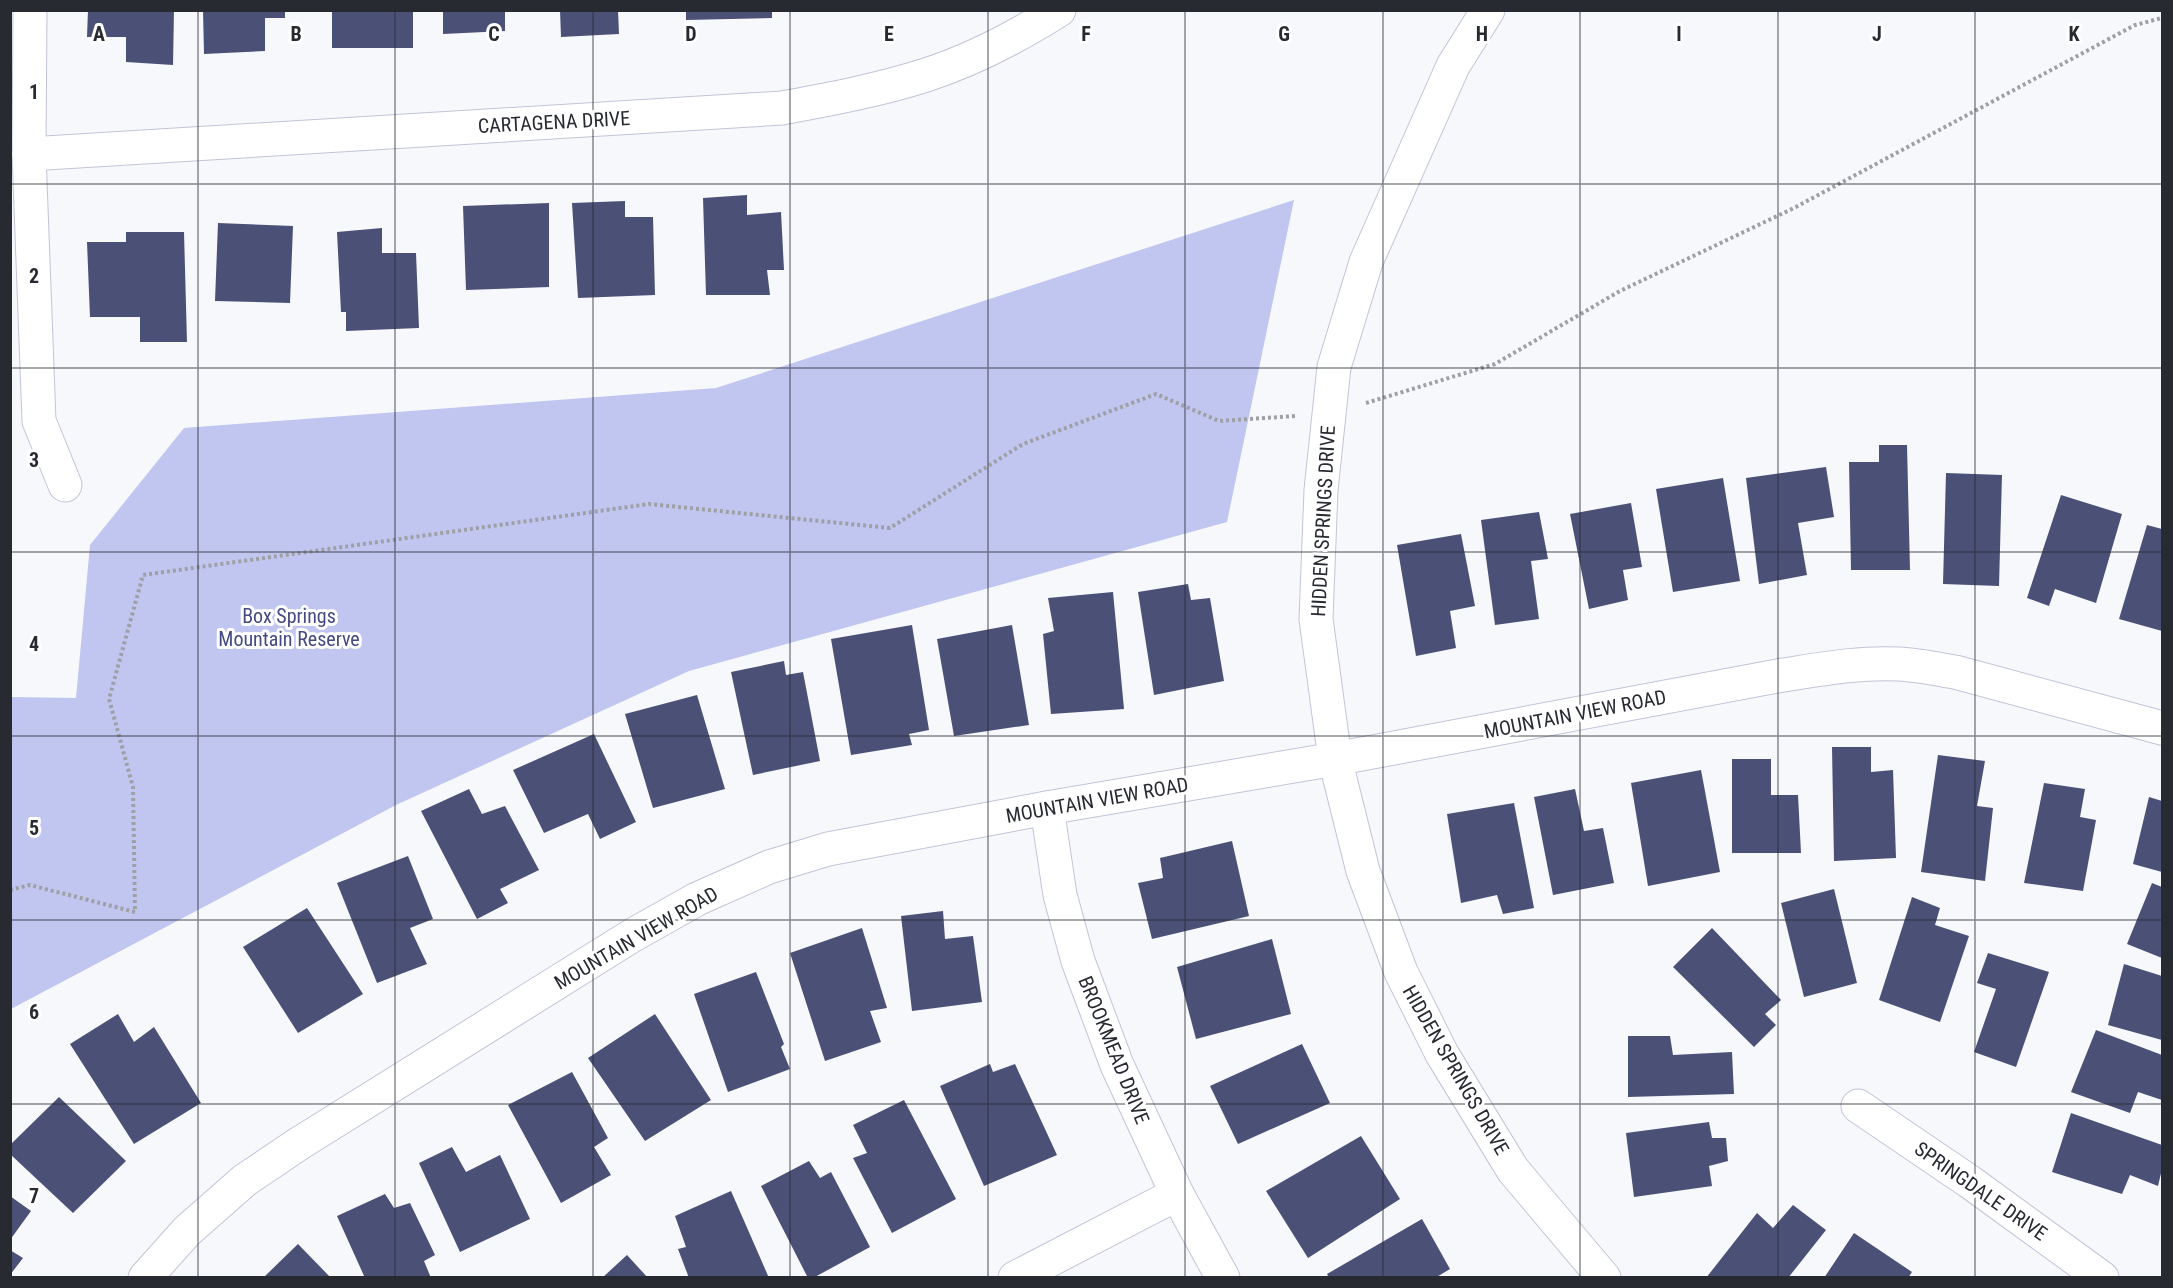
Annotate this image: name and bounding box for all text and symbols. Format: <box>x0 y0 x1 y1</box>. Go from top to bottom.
text: A <box>93 22 105 46</box>
text: B <box>290 22 302 46</box>
text: C <box>488 22 500 46</box>
text: D <box>685 22 697 46</box>
text: E <box>884 22 894 46</box>
text: F <box>1081 22 1091 46</box>
text: G <box>1278 22 1290 46</box>
text: H <box>1476 22 1488 46</box>
text: I <box>1676 22 1682 46</box>
text: J <box>1872 22 1882 46</box>
text: K <box>2068 22 2080 46</box>
text: 1 <box>29 80 39 104</box>
street label: CARTAGENA DRIVE <box>477 106 631 138</box>
text: 2 <box>29 264 39 288</box>
street label: HIDDEN SPRINGS DRIVE <box>1306 425 1340 617</box>
text: 3 <box>29 448 39 472</box>
park label: Box Springs Mountain Reserve <box>218 604 360 651</box>
text: 4 <box>29 632 39 656</box>
street label: MOUNTAIN VIEW ROAD <box>1482 685 1668 743</box>
street label: MOUNTAIN VIEW ROAD <box>1004 772 1190 828</box>
text: 5 <box>29 816 39 840</box>
street label: MOUNTAIN VIEW ROAD <box>550 881 722 995</box>
street label: BROOKMEAD DRIVE <box>1073 973 1155 1127</box>
street label: HIDDEN SPRINGS DRIVE <box>1398 981 1514 1159</box>
text: 6 <box>29 1000 39 1024</box>
street label: SPRINGDALE DRIVE <box>1910 1136 2052 1246</box>
text: 7 <box>29 1184 39 1208</box>

